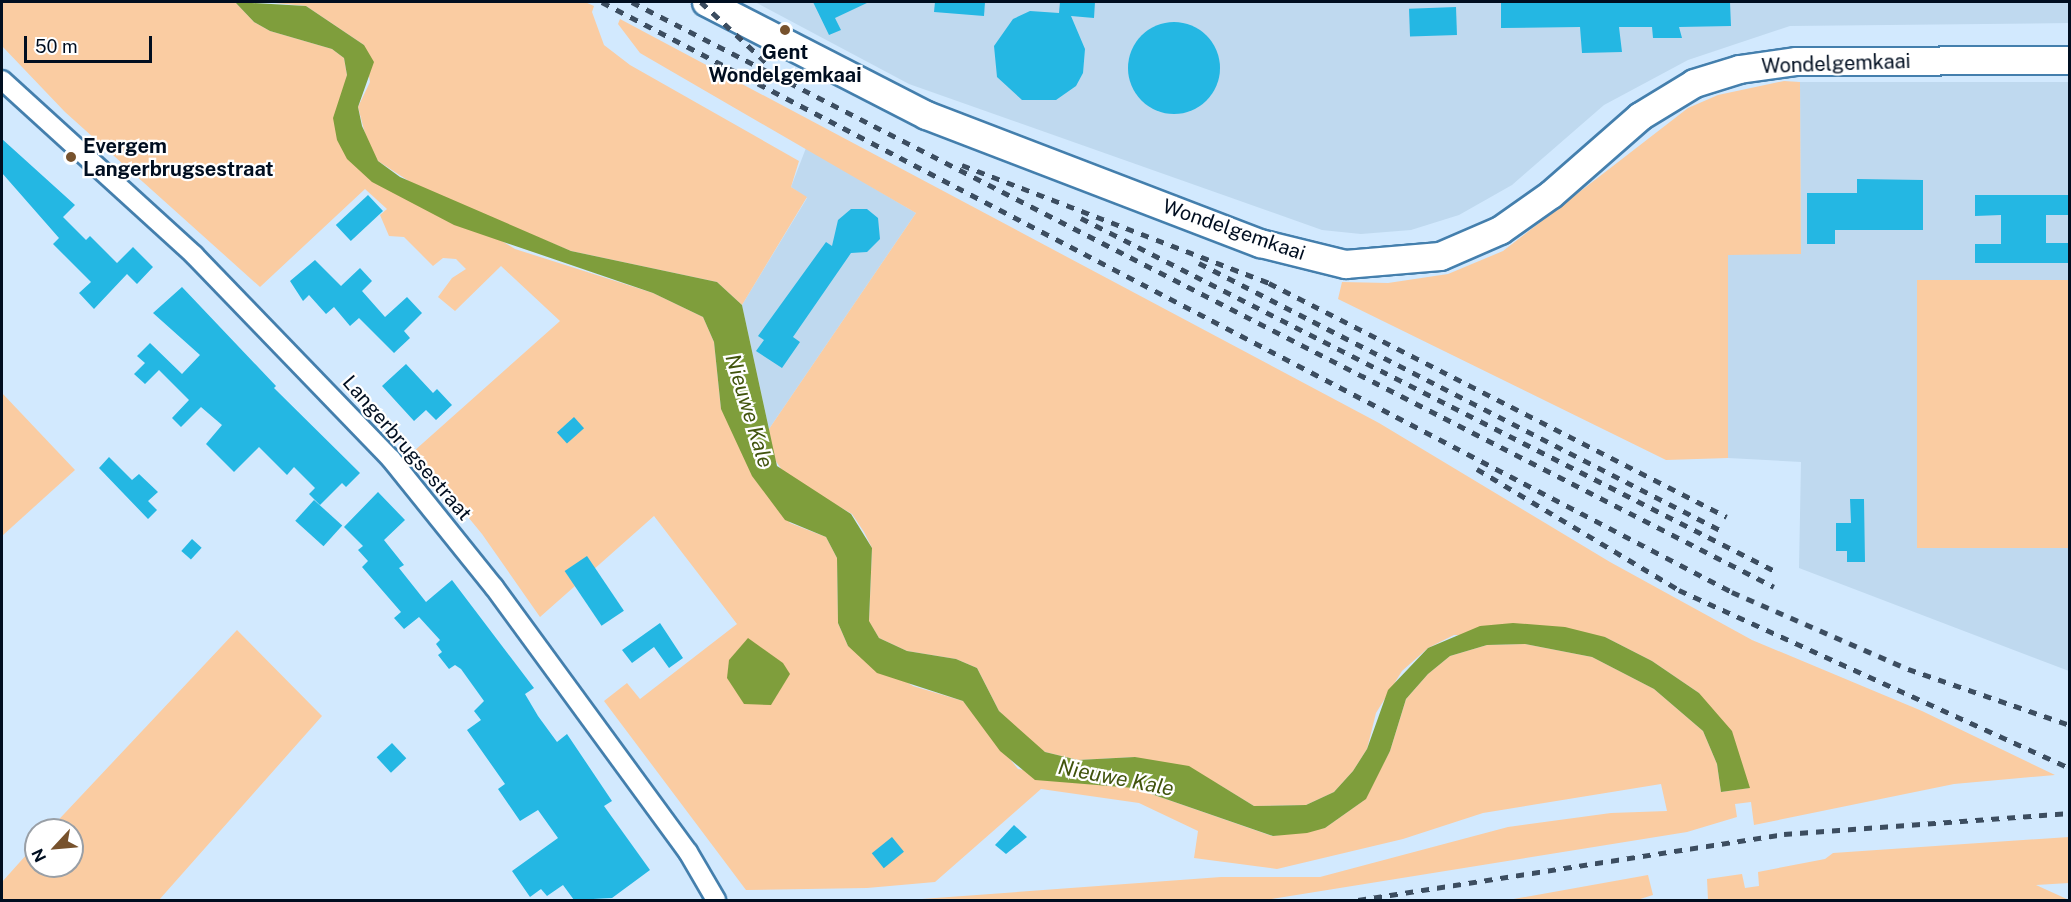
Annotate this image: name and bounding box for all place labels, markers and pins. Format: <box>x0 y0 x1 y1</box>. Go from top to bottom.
marker: Gent Wondelgemkaai <box>778 23 792 37</box>
place label: Gent Wondelgemkaai <box>708 40 862 87</box>
place label: Evergem Langerbrugsestraat <box>83 134 274 181</box>
marker: Evergem Langerbrugsestraat <box>64 150 78 164</box>

